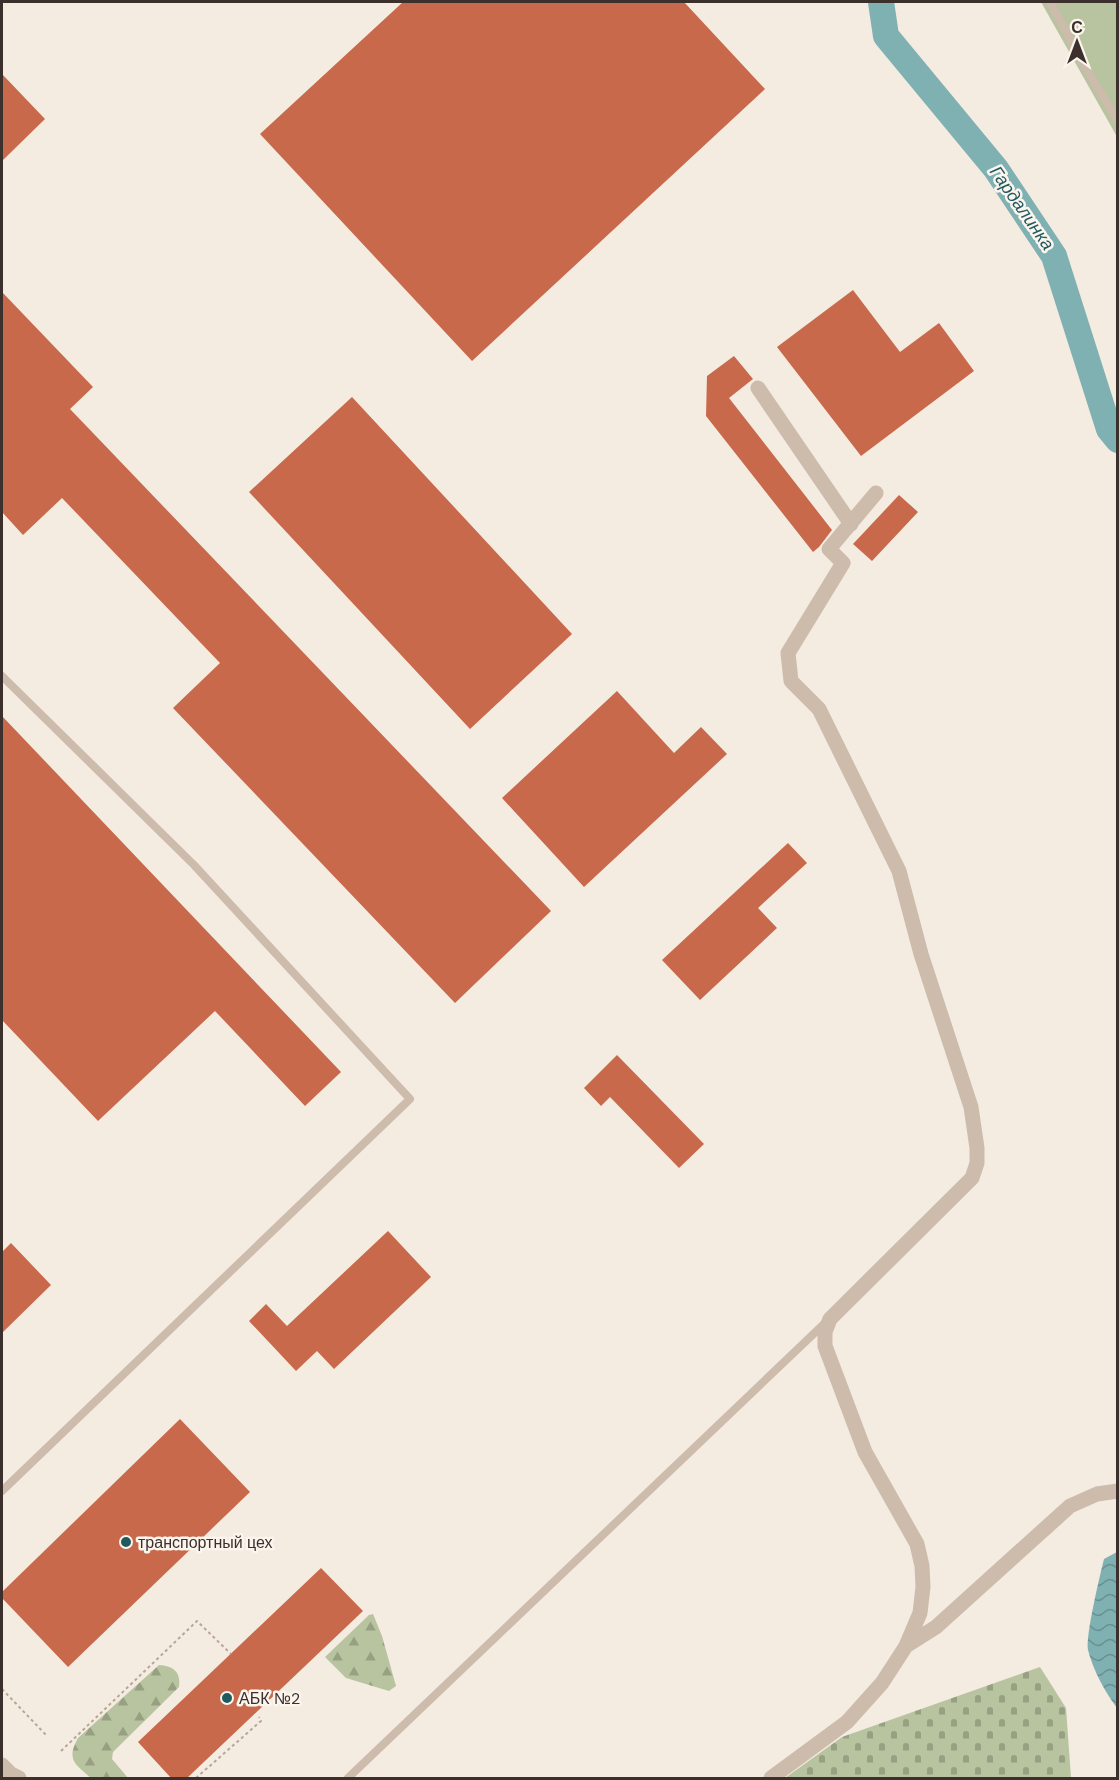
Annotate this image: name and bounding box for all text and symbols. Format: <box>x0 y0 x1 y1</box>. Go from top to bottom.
north arrow <box>1047 12 1107 72</box>
text: С <box>1071 17 1083 38</box>
water label: Гардалинка <box>984 161 1060 255</box>
place label: транспортный цех <box>138 1532 272 1553</box>
marker: транспортный цех <box>119 1535 133 1549</box>
place label: АБК №2 <box>239 1688 300 1709</box>
marker: АБК №2 <box>220 1691 234 1705</box>

